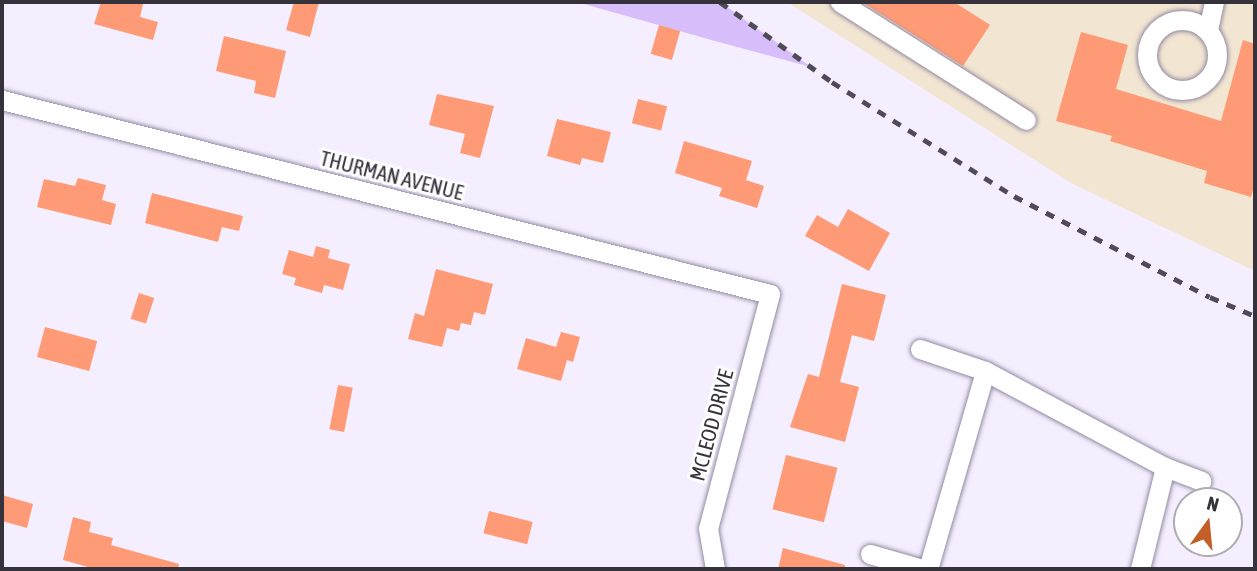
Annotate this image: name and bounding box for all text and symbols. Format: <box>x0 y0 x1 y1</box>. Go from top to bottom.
street label: THURMAN AVENUE <box>318 145 466 205</box>
street label: MCLEOD DRIVE <box>684 367 738 483</box>
north arrow <box>1173 487 1243 557</box>
text: N <box>1205 492 1221 516</box>

